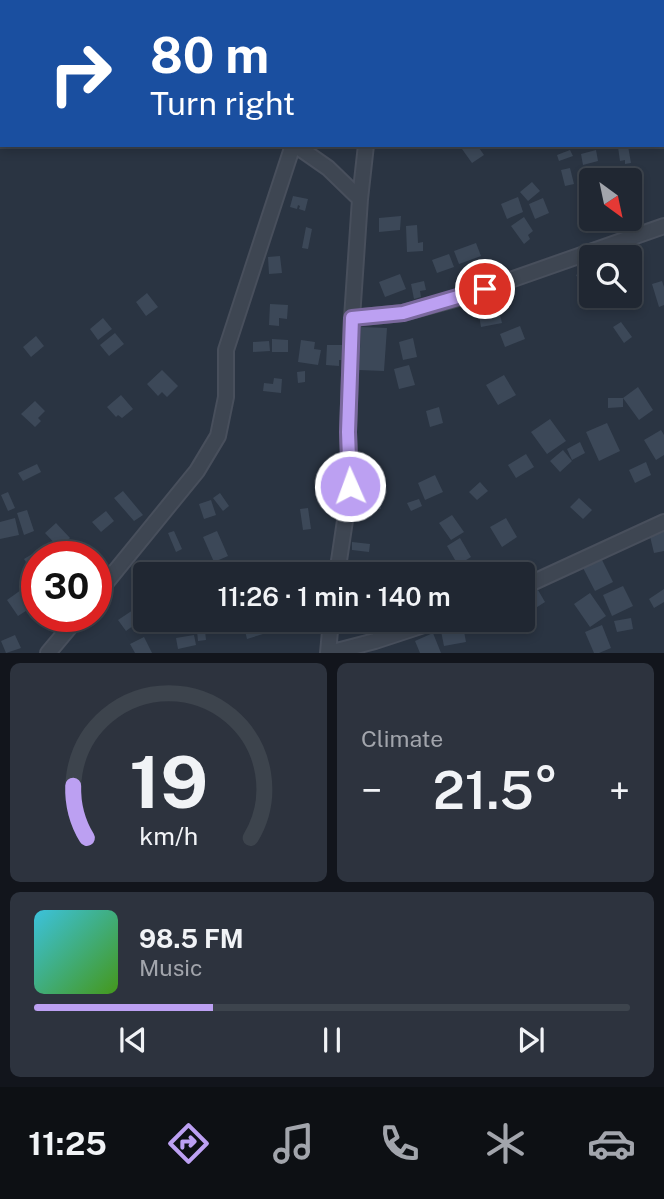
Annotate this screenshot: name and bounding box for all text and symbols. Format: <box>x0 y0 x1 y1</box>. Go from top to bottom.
text: 80 m <box>150 26 269 84</box>
icon: right <box>35 28 126 119</box>
text: Turn right <box>150 85 295 122</box>
north arrow <box>579 168 642 231</box>
map controls <box>579 168 642 308</box>
button: search <box>579 245 642 308</box>
pin <box>455 259 515 319</box>
icon: arrive <box>466 270 504 308</box>
position arrow <box>313 449 387 523</box>
speed limit sign: 30 <box>21 541 112 632</box>
text: 11:26 · 1 min · 140 m <box>217 581 451 612</box>
text: Climate <box>361 725 443 752</box>
text: 19 <box>129 740 208 825</box>
text: 21.5° <box>433 760 558 821</box>
text: − <box>361 768 382 813</box>
text: + <box>609 768 630 813</box>
text: km/h <box>139 821 198 851</box>
text: 98.5 FM <box>139 923 244 954</box>
text: Music <box>139 954 203 981</box>
icon: previous <box>114 1021 152 1059</box>
icon: pause <box>313 1021 351 1059</box>
icon: next <box>512 1021 550 1059</box>
icon: directions <box>164 1119 213 1168</box>
icon: music <box>269 1119 318 1168</box>
icon: phone <box>375 1119 424 1168</box>
icon: climate <box>481 1119 530 1168</box>
icon: car <box>587 1119 636 1168</box>
text: 11:25 <box>28 1125 107 1162</box>

